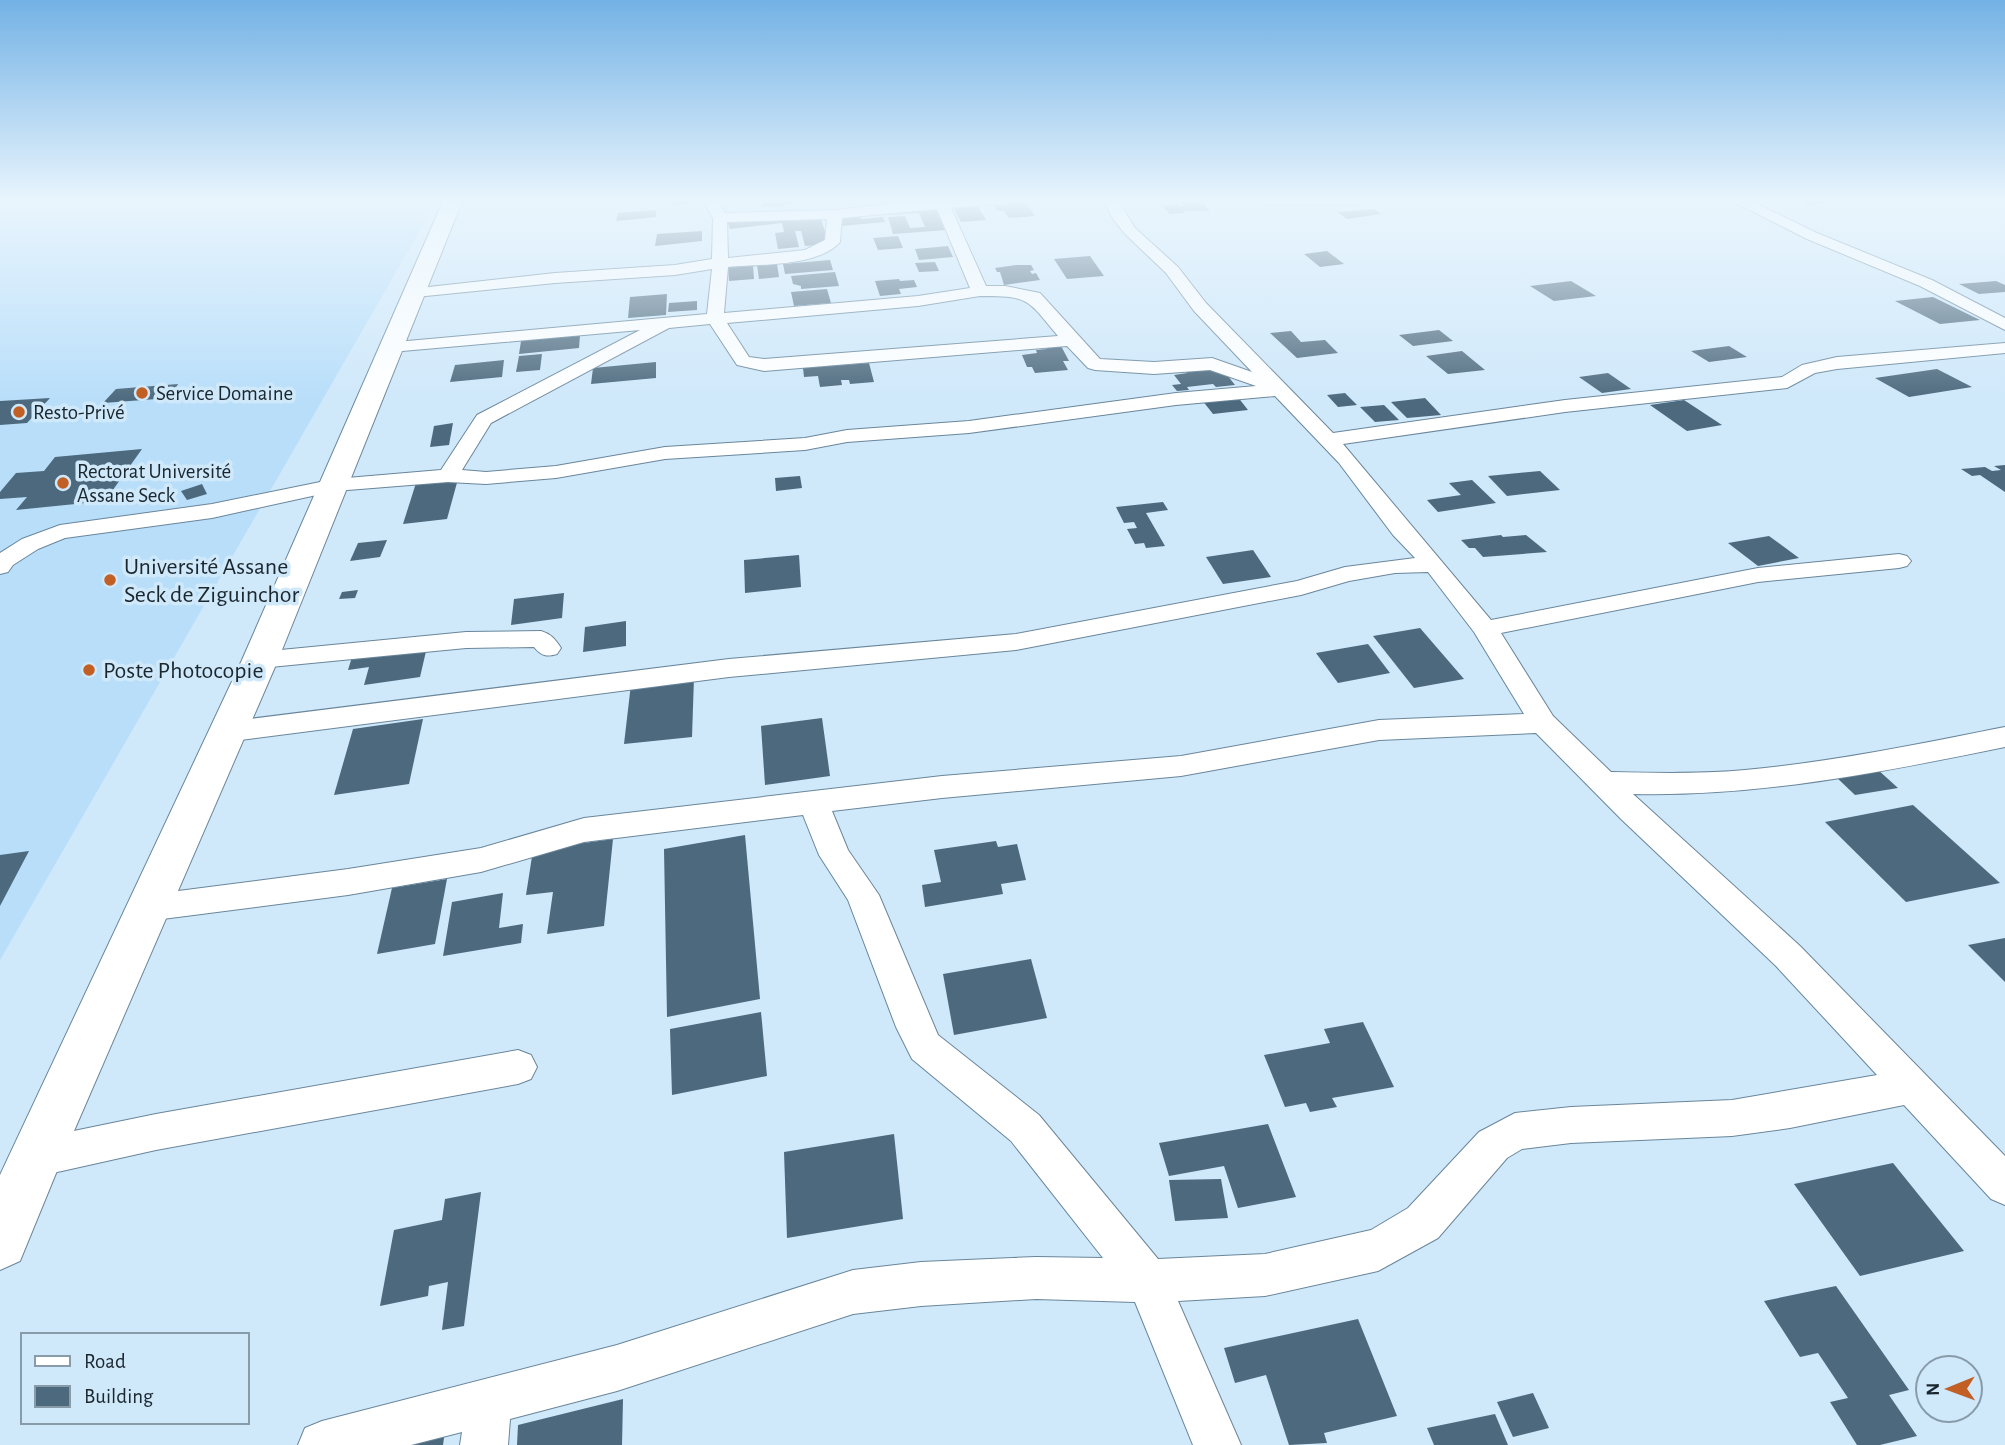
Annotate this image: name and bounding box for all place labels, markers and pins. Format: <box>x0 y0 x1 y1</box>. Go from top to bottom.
place label: Service Domaine <box>156 383 293 404</box>
marker: Service Domaine <box>134 385 150 401</box>
place label: Resto-Privé <box>33 402 125 423</box>
marker: Resto-Privé <box>11 404 27 420</box>
place label: Rectorat Université Assane Seck <box>77 461 231 506</box>
marker: Rectorat Université Assane Seck <box>55 475 71 491</box>
place label: Université Assane Seck de Ziguinchor <box>124 555 299 607</box>
marker: Université Assane Seck de Ziguinchor <box>102 572 118 588</box>
place label: Poste Photocopie <box>103 659 263 683</box>
marker: Poste Photocopie <box>81 662 97 678</box>

